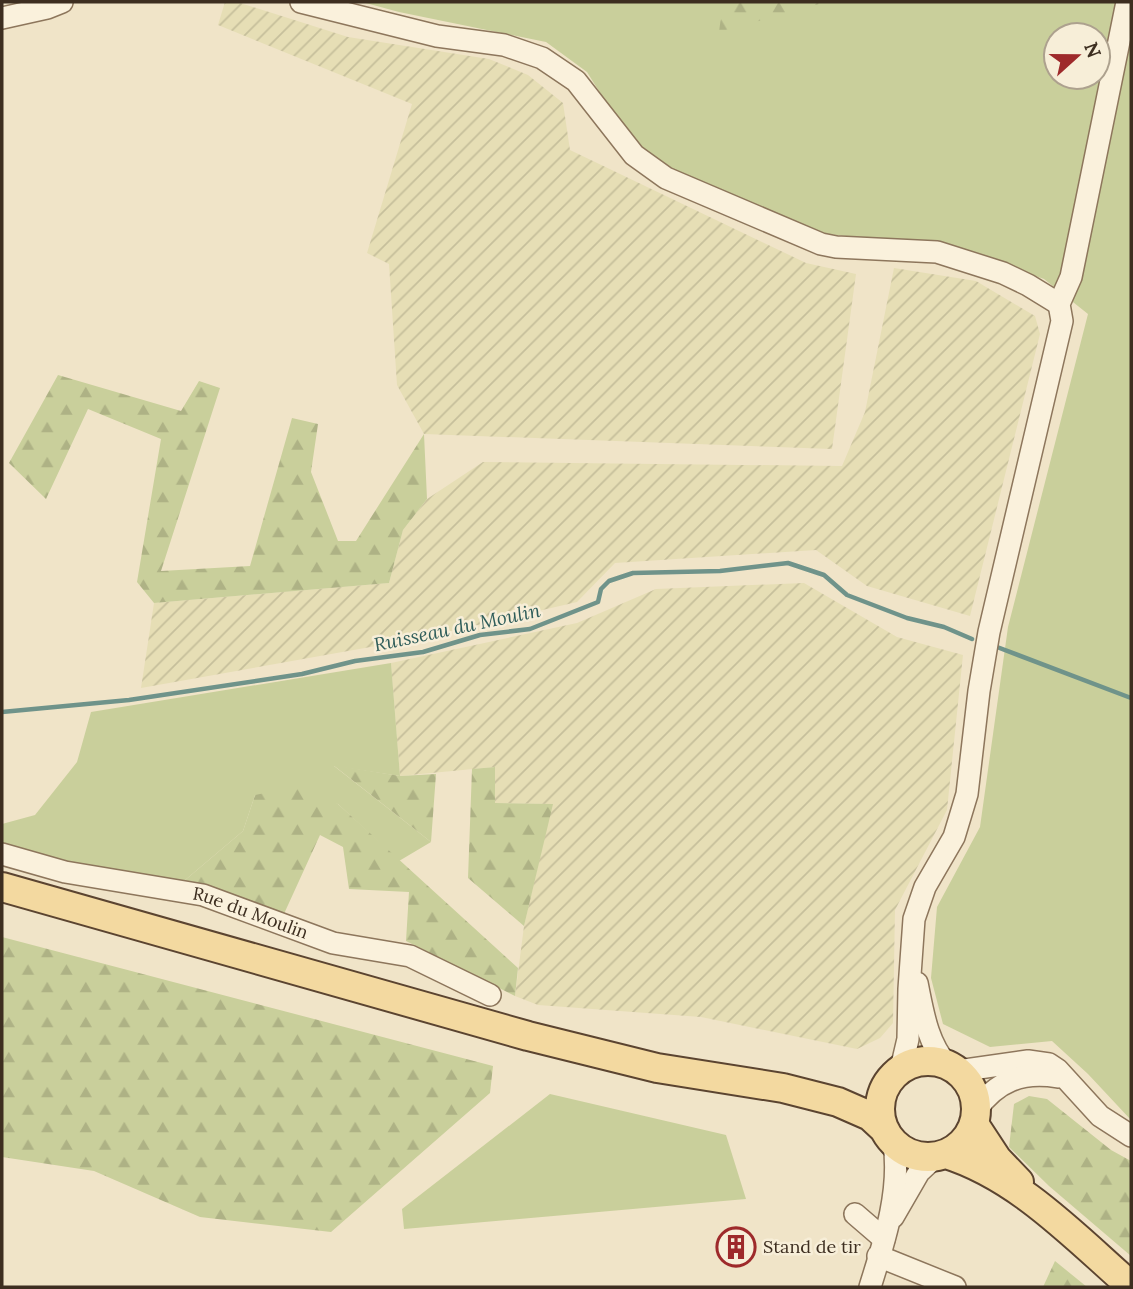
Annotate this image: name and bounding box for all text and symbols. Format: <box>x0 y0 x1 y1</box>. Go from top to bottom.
north arrow <box>1042 21 1112 91</box>
text: N <box>1079 39 1107 61</box>
water label: Ruisseau du Moulin <box>372 598 543 656</box>
street label: Rue du Moulin <box>191 881 312 944</box>
building icon: Stand de tir <box>715 1226 757 1268</box>
place label: Stand de tir <box>763 1235 861 1258</box>

